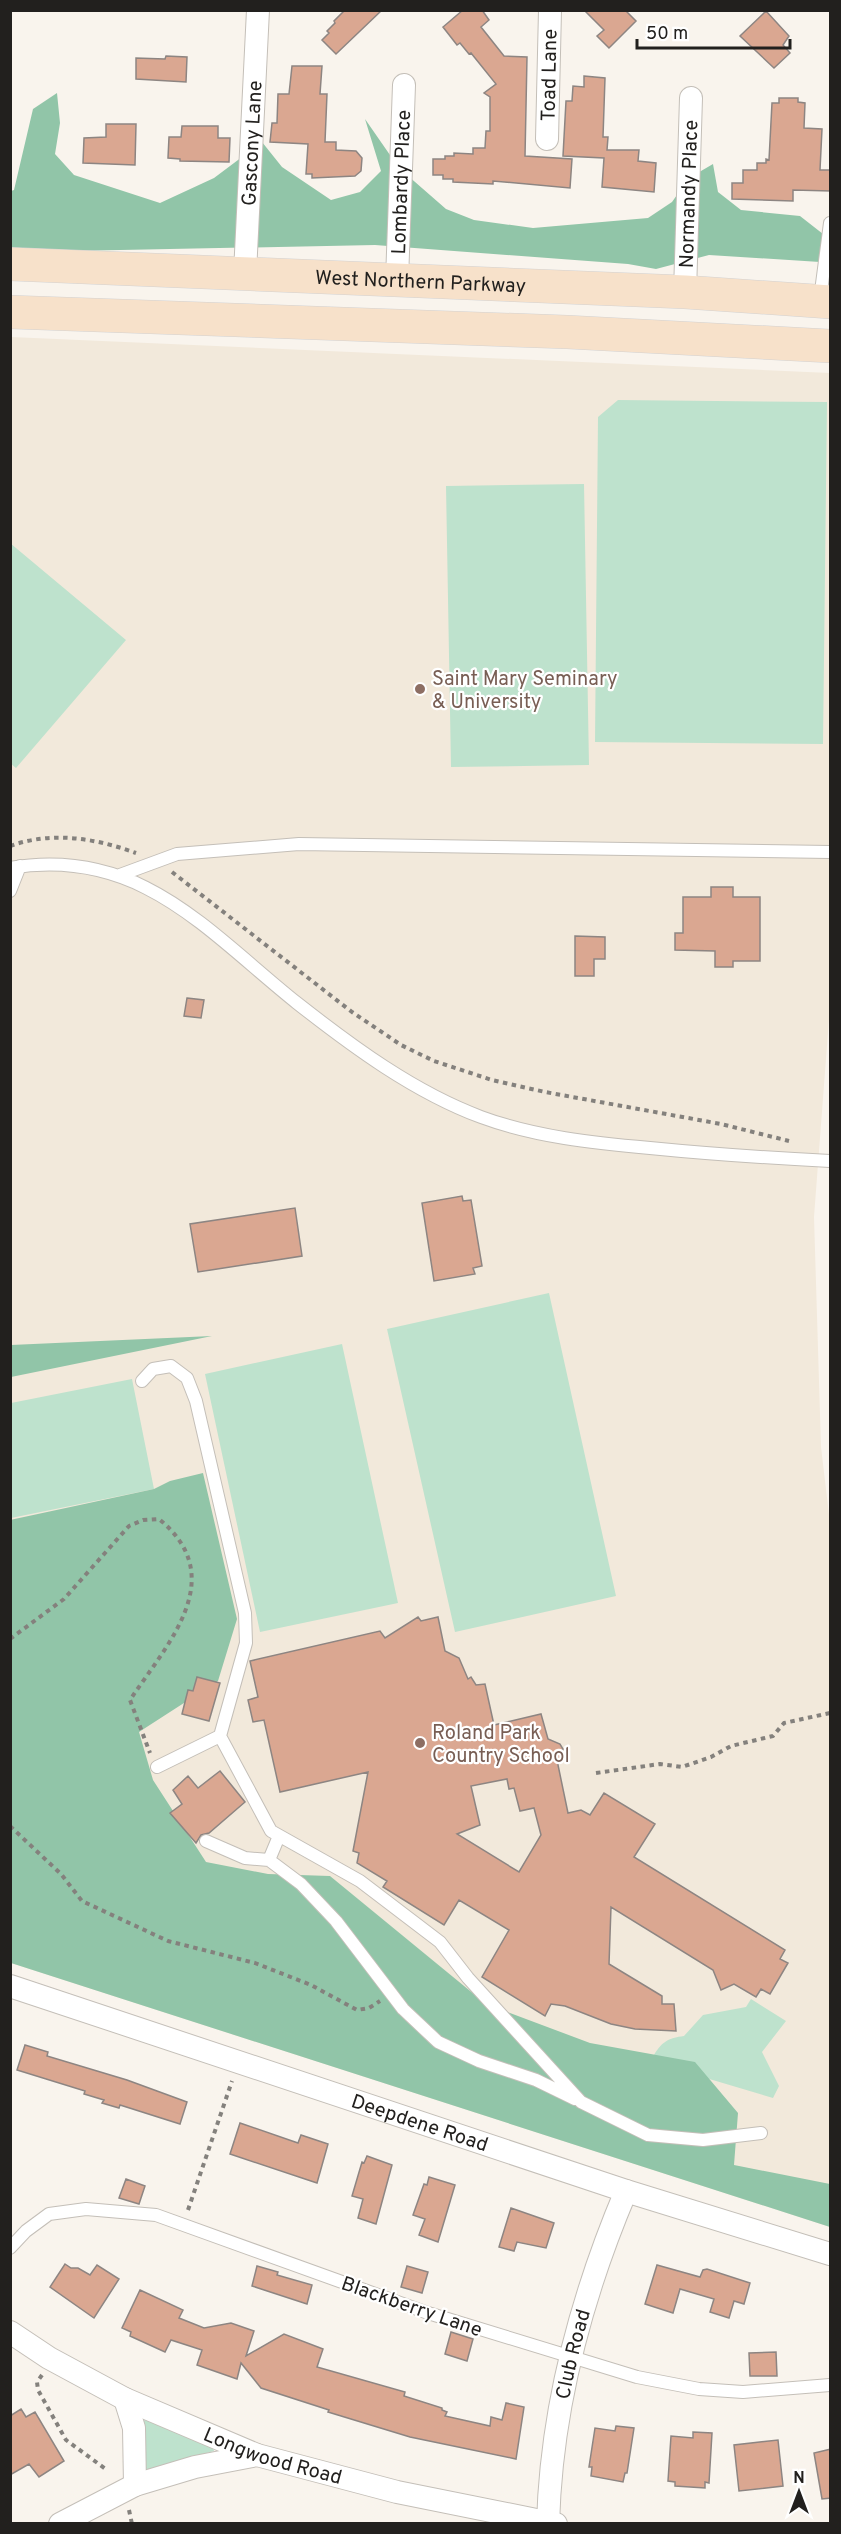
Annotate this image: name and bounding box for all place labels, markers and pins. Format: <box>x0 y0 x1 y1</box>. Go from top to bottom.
place label: Saint Mary Seminary & University <box>432 667 618 716</box>
marker: Saint Mary Seminary & University <box>413 682 427 696</box>
place label: Roland Park Country School <box>432 1721 570 1770</box>
marker: Roland Park Country School <box>413 1736 427 1750</box>

